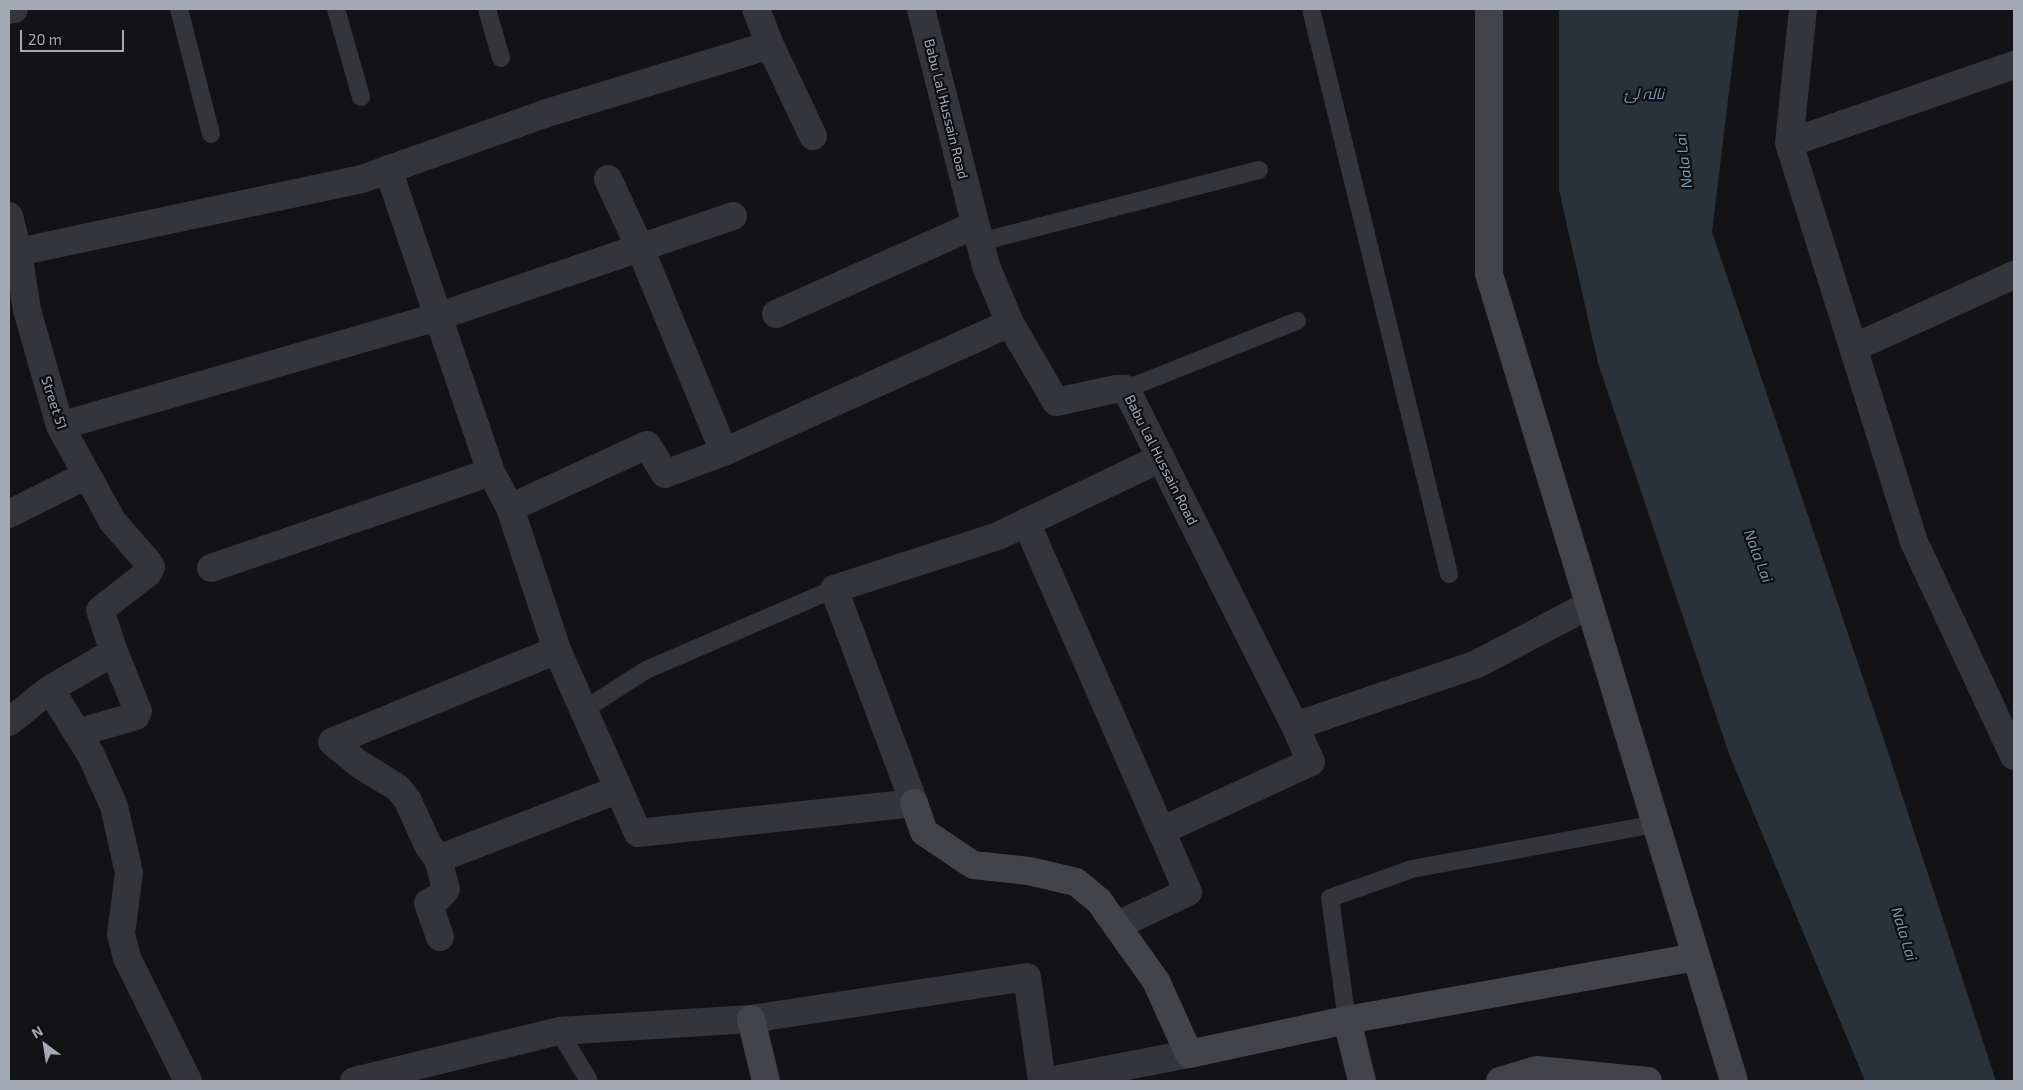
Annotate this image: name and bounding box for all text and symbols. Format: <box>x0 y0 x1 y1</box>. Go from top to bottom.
scale bar <box>22 20 126 52</box>
text: 20 m <box>28 30 62 48</box>
street label: Babu Lal Hussain Road <box>920 37 972 181</box>
water label: نالہ لئ <box>1624 85 1664 103</box>
water label: Nala Lai <box>1672 132 1696 190</box>
street label: Street 51 <box>37 374 71 432</box>
street label: Babu Lal Hussain Road <box>1121 392 1201 528</box>
water label: Nala Lai <box>1740 527 1776 585</box>
water label: Nala Lai <box>1887 905 1921 963</box>
north arrow <box>20 1020 70 1070</box>
text: N <box>28 1022 46 1042</box>

